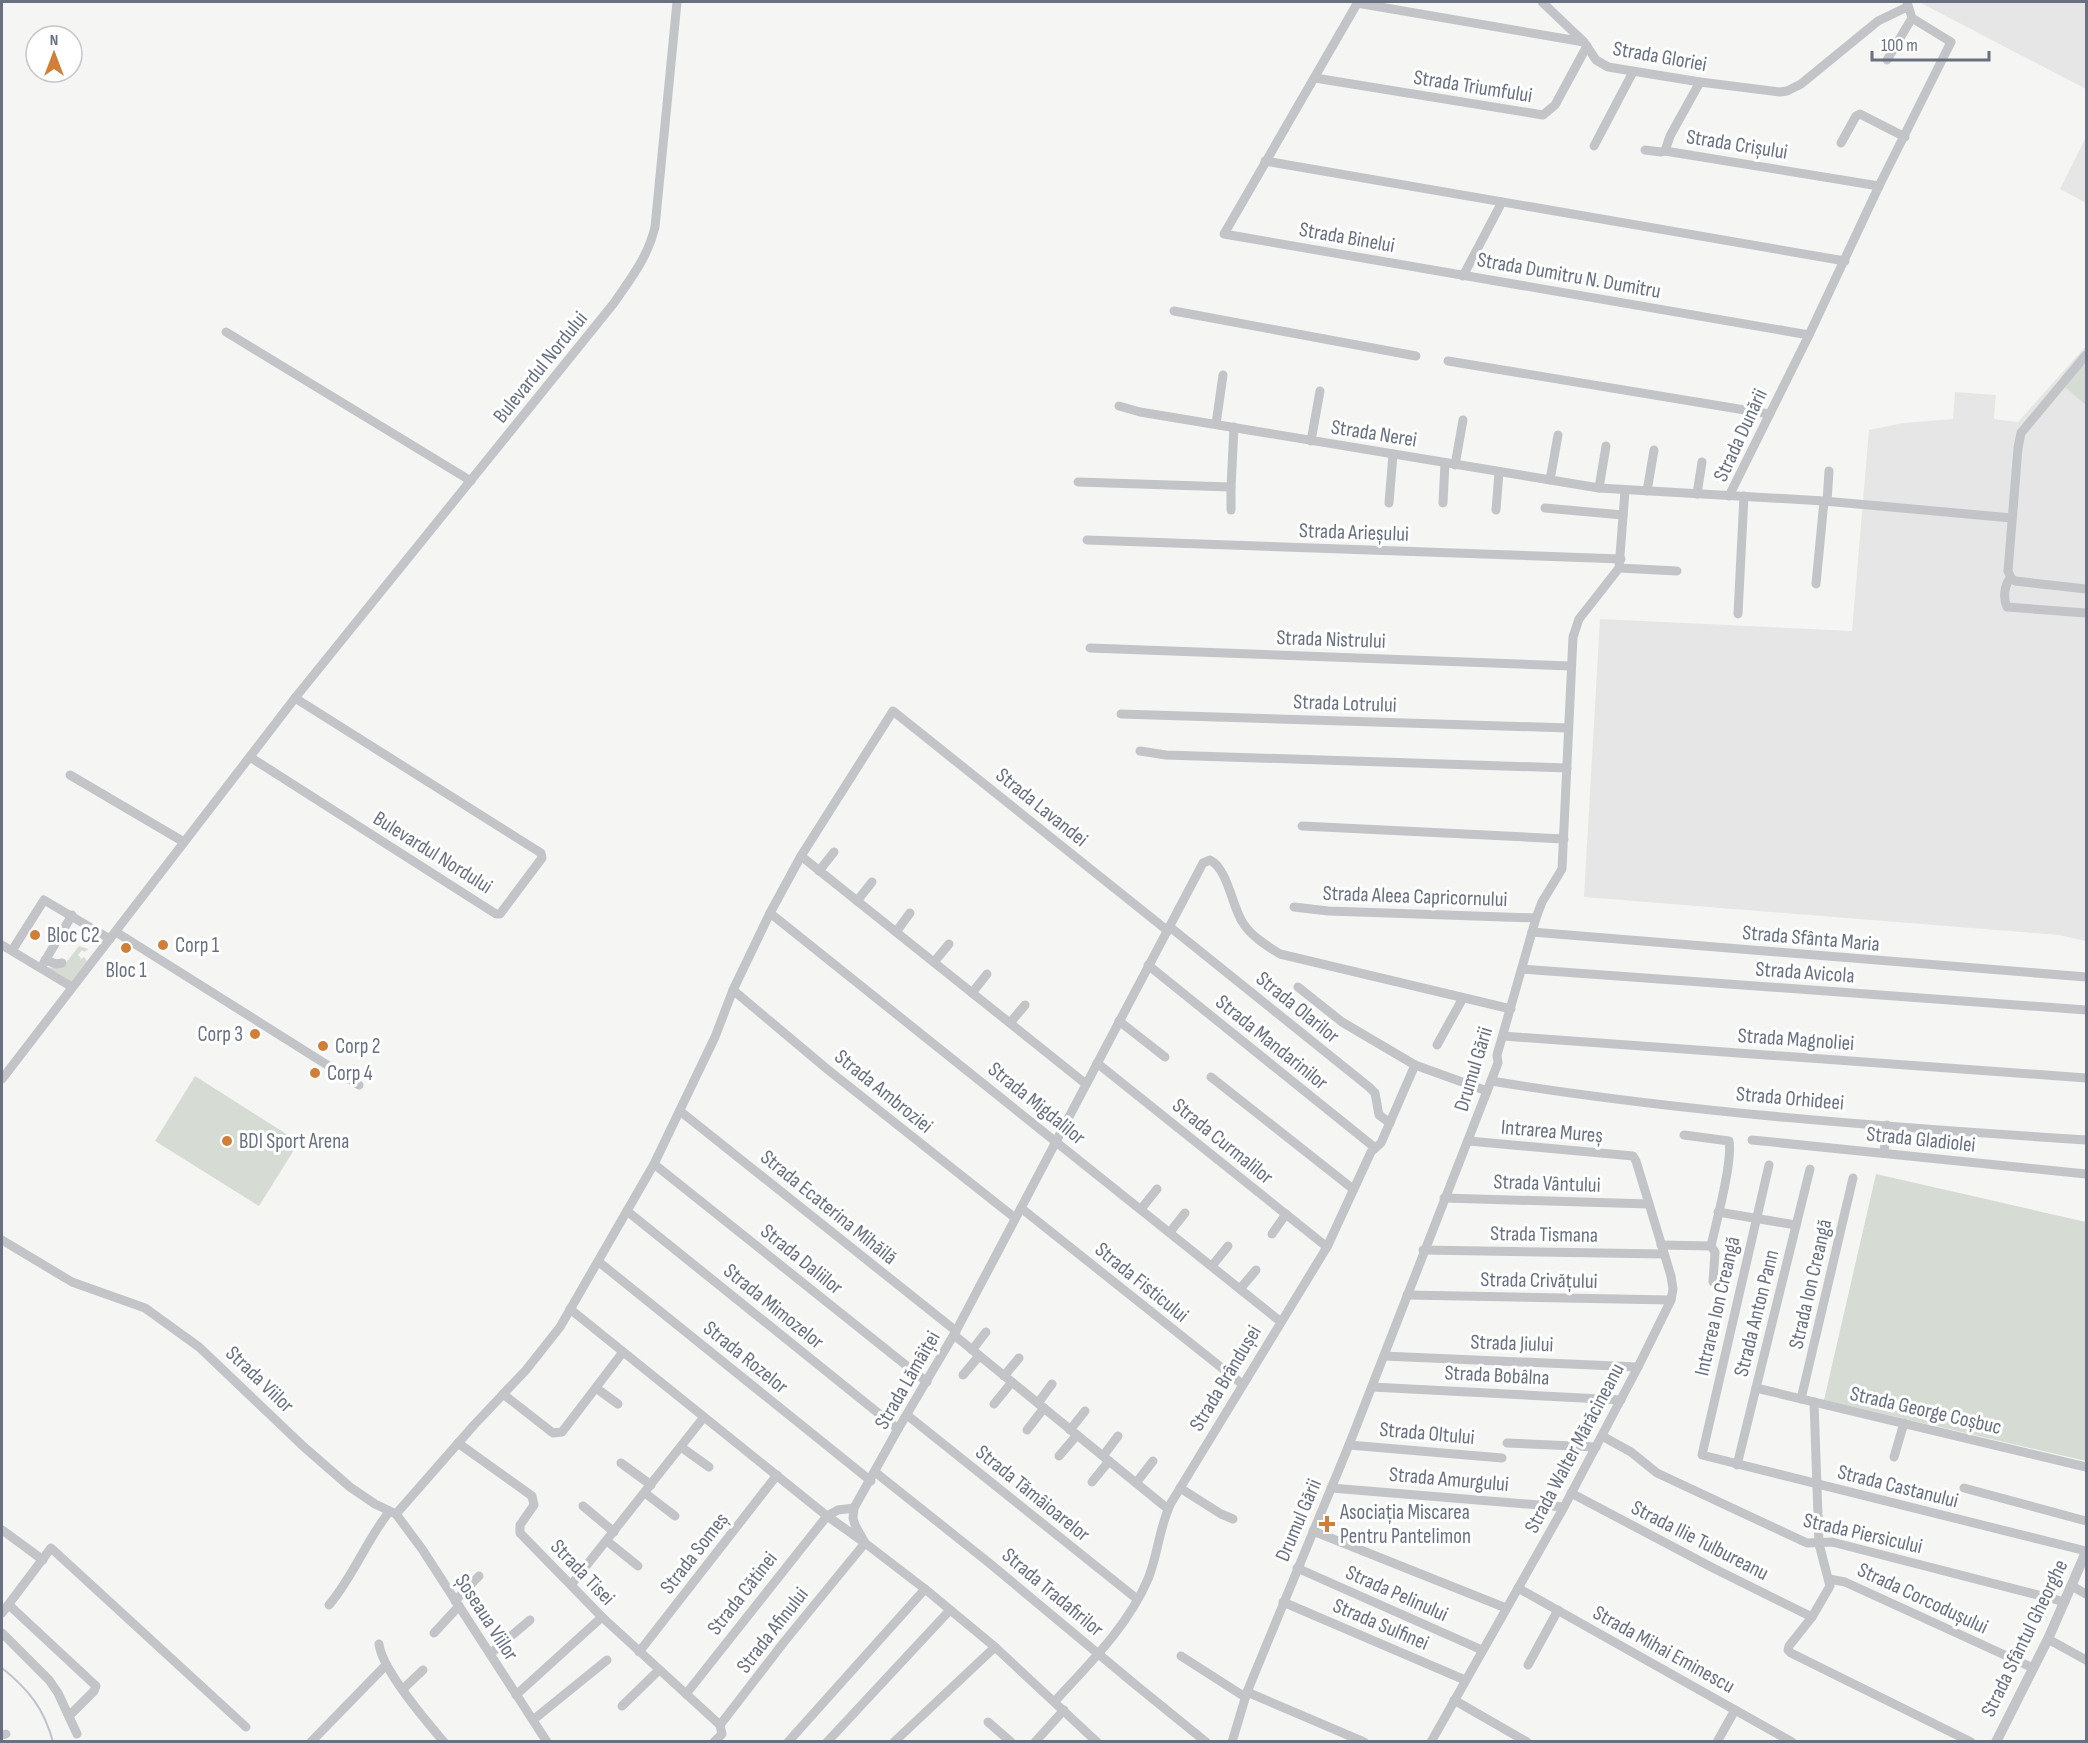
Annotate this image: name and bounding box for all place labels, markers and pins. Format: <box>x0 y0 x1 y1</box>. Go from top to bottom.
place label: Bloc C2 <box>47 923 100 948</box>
marker: Bloc C2 <box>28 928 42 942</box>
place label: Corp 1 <box>175 933 220 958</box>
marker: Corp 1 <box>156 938 170 952</box>
marker: Bloc 1 <box>119 941 133 955</box>
place label: Bloc 1 <box>105 958 147 983</box>
place label: Corp 3 <box>197 1022 243 1047</box>
marker: Corp 3 <box>248 1027 262 1041</box>
place label: Corp 2 <box>335 1034 380 1059</box>
marker: Corp 2 <box>316 1039 330 1053</box>
place label: Corp 4 <box>327 1061 373 1086</box>
marker: Corp 4 <box>308 1066 322 1080</box>
place label: BDI Sport Arena <box>239 1129 349 1154</box>
marker: BDI Sport Arena <box>220 1134 234 1148</box>
place label: Asociația Miscarea Pentru Pantelimon <box>1339 1500 1471 1549</box>
marker: Asociația Miscarea Pentru Pantelimon <box>1318 1515 1336 1533</box>

